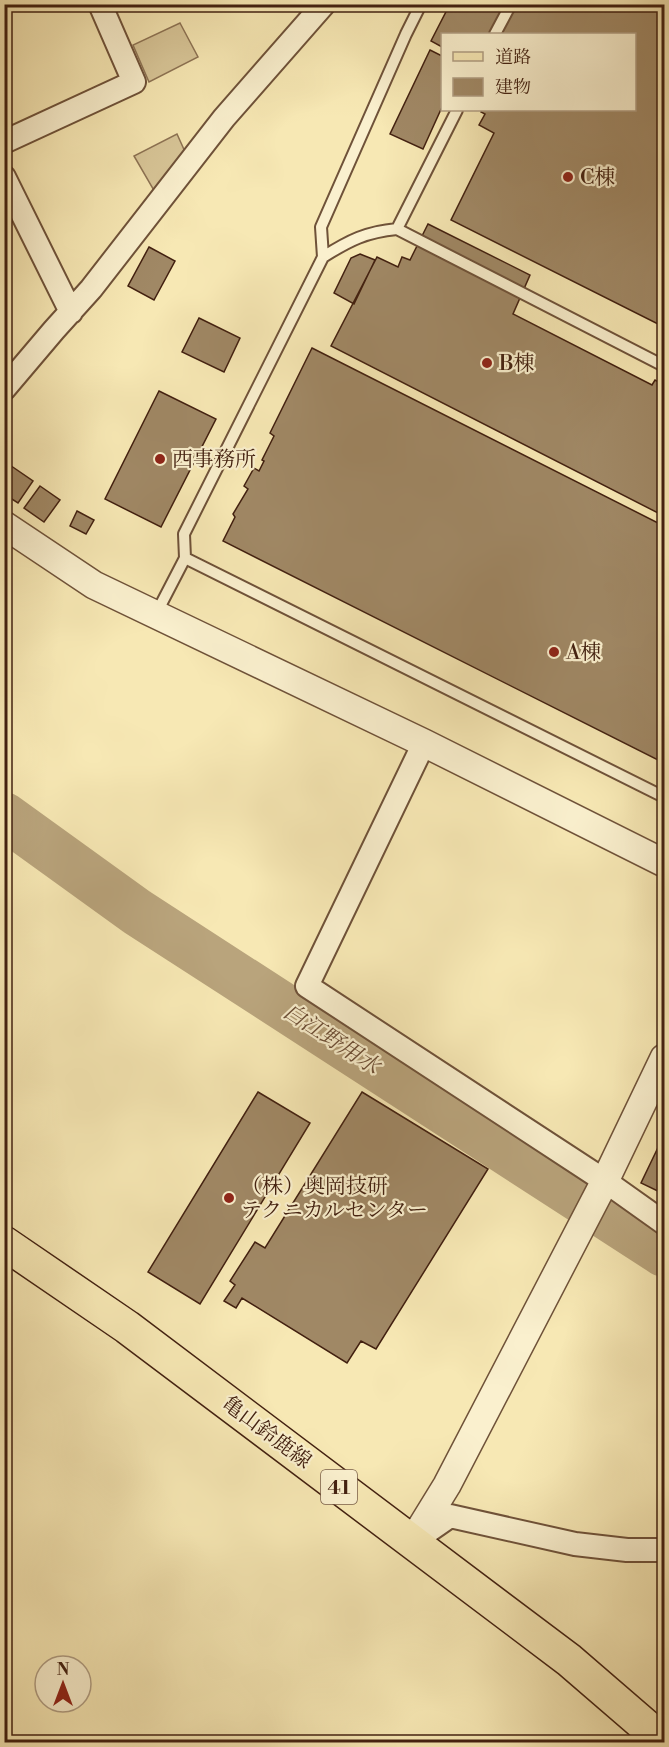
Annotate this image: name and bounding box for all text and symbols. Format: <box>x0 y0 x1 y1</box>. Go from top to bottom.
legend <box>441 33 636 111</box>
text: 道路 <box>495 46 531 69</box>
text: 建物 <box>495 76 531 99</box>
place label: C棟 <box>580 165 615 191</box>
marker: C棟 <box>561 170 575 184</box>
place label: B棟 <box>498 351 535 377</box>
marker: B棟 <box>480 356 494 370</box>
place label: 西事務所 <box>172 447 256 473</box>
marker: 西事務所 <box>153 452 167 466</box>
place label: A棟 <box>565 640 601 666</box>
marker: A棟 <box>547 645 561 659</box>
water label: 白江野用水 <box>278 998 386 1082</box>
place label: （株）奥岡技研 テクニカルセンター <box>241 1174 428 1224</box>
marker: （株）奥岡技研 テクニカルセンター <box>222 1191 236 1205</box>
street label: 亀山鈴鹿線 <box>217 1391 316 1475</box>
road number: 41 <box>321 1470 357 1504</box>
north arrow <box>33 1654 93 1714</box>
text: N <box>57 1660 70 1680</box>

